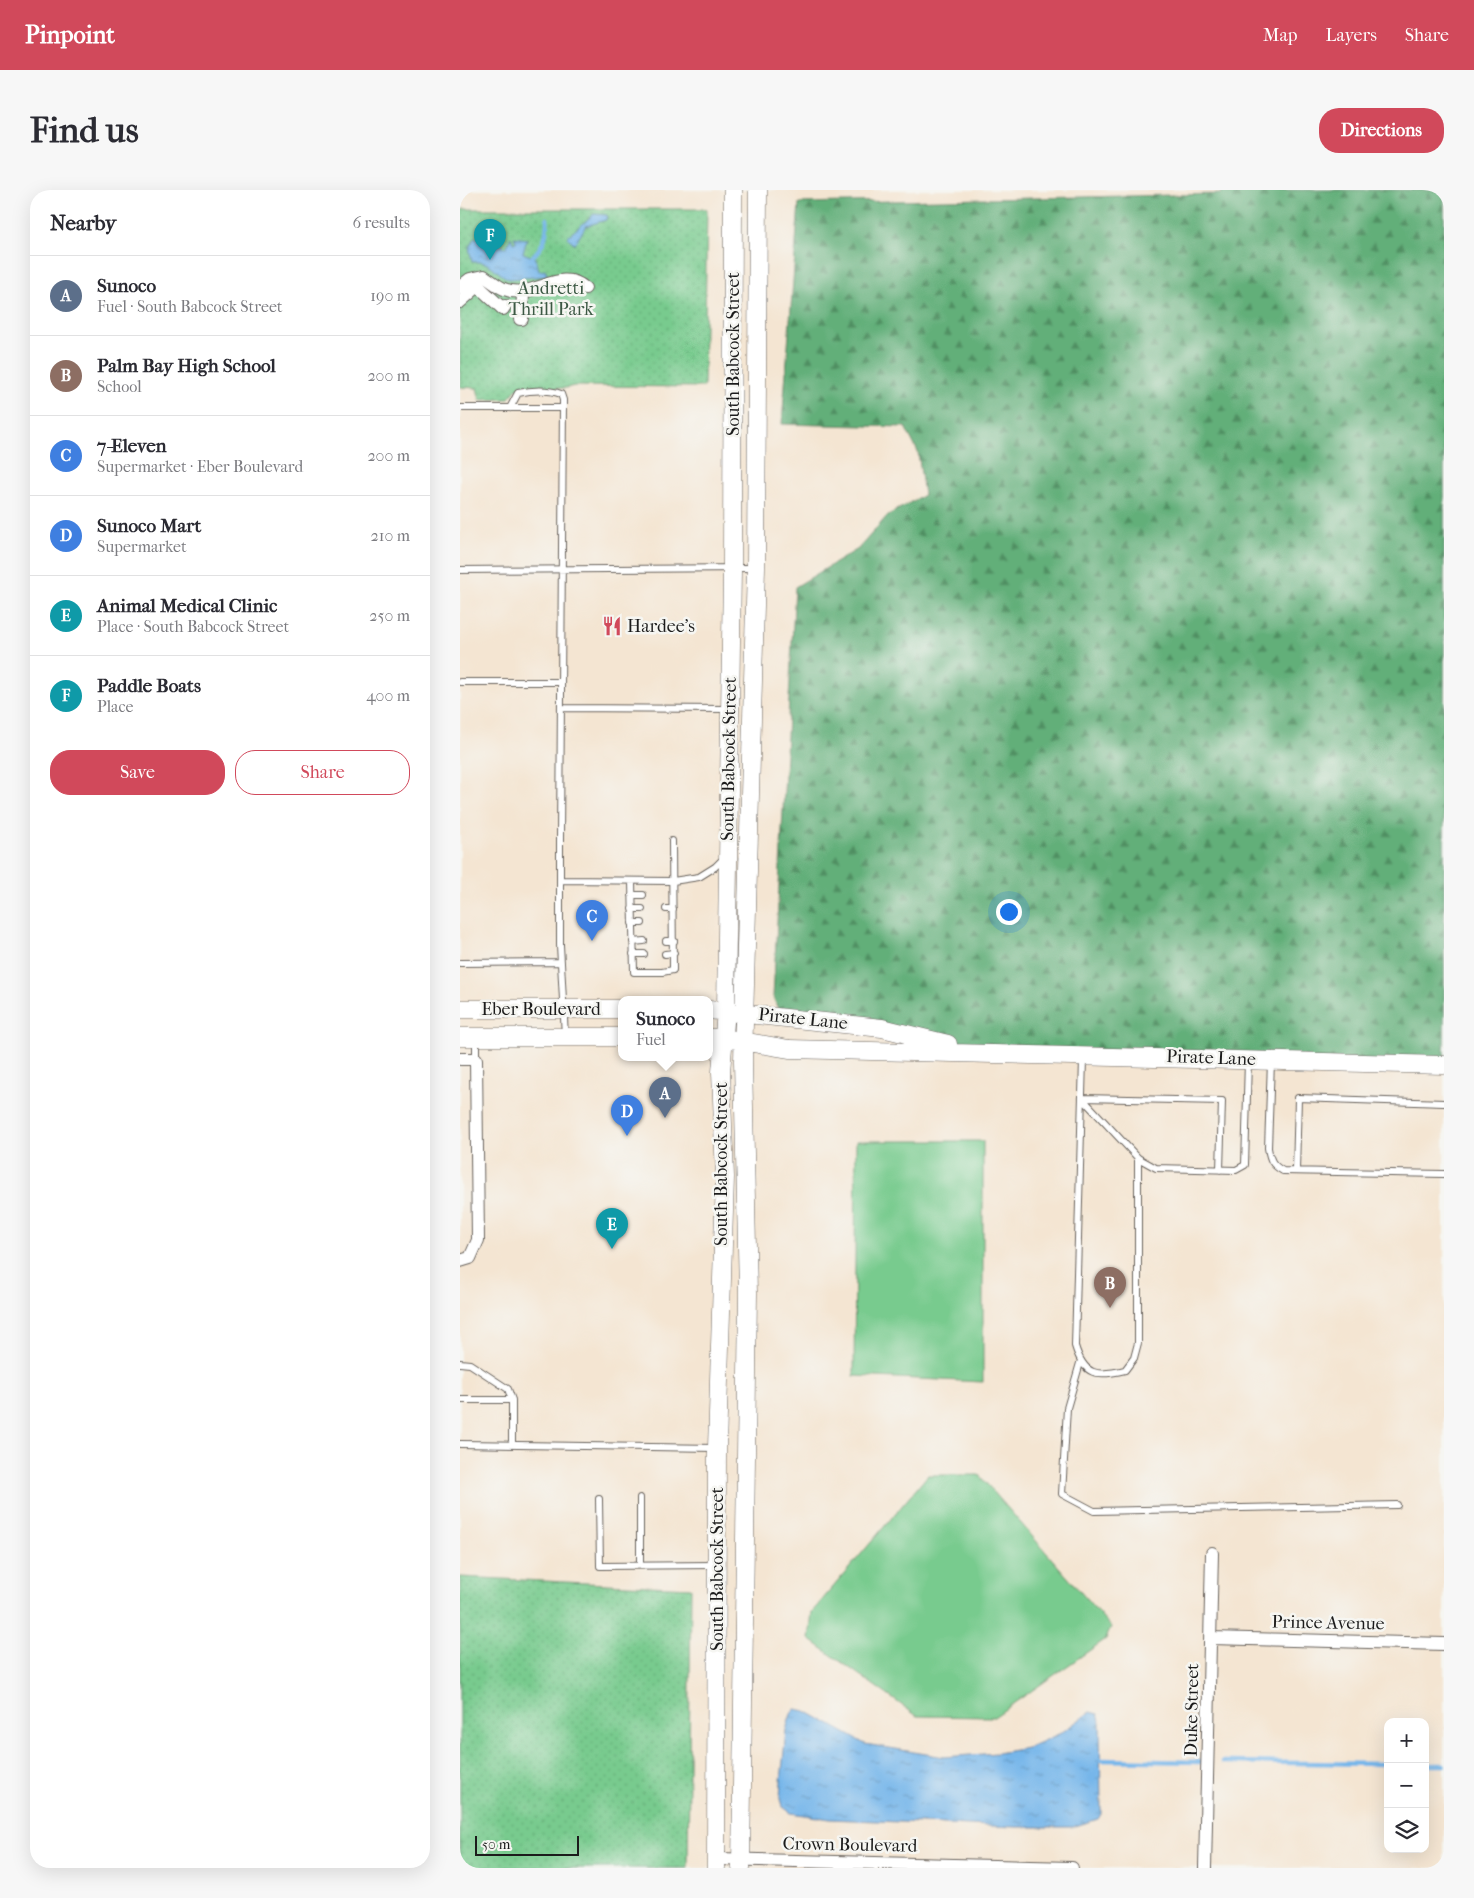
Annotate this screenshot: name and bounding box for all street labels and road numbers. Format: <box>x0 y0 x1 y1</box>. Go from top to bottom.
street label: South Babcock Street <box>723 272 744 436</box>
street label: South Babcock Street <box>717 676 741 841</box>
street label: Eber Boulevard <box>481 999 601 1020</box>
street label: Pirate Lane <box>757 1004 849 1034</box>
street label: Pirate Lane <box>1166 1046 1256 1070</box>
street label: South Babcock Street <box>711 1082 732 1246</box>
street label: South Babcock Street <box>707 1487 728 1651</box>
street label: Prince Avenue <box>1271 1612 1385 1634</box>
street label: Duke Street <box>1181 1663 1203 1757</box>
street label: Crown Boulevard <box>782 1833 918 1857</box>

